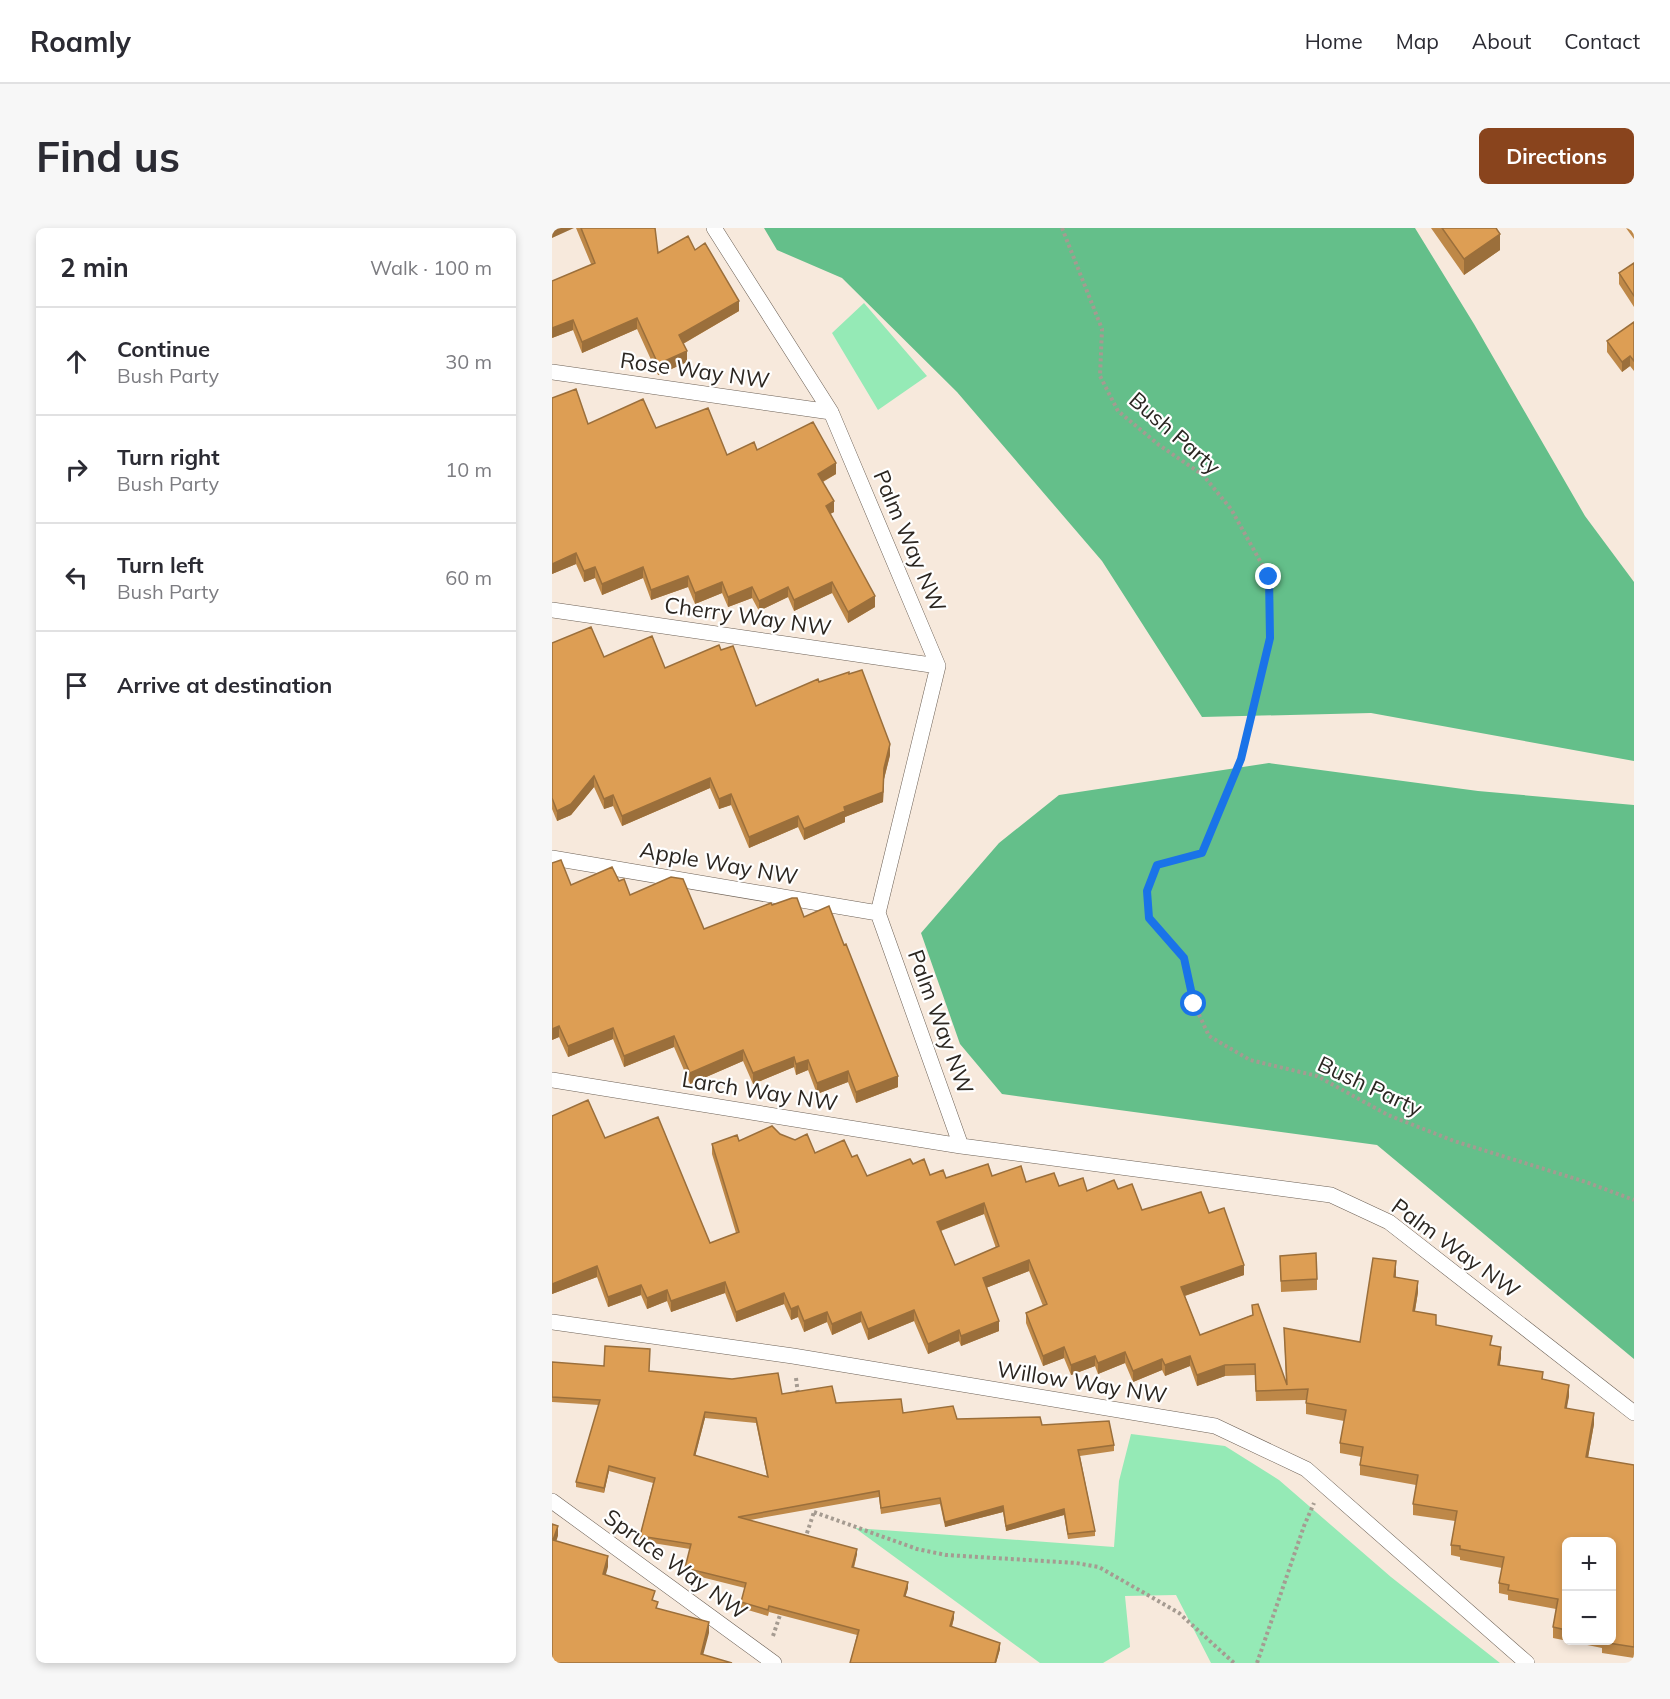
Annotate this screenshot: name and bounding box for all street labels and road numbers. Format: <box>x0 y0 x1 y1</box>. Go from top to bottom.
street label: Rose Way NW <box>618 346 772 394</box>
street label: Bush Party <box>1123 386 1227 481</box>
street label: Palm Way NW <box>867 466 953 616</box>
street label: Cherry Way NW <box>663 590 833 642</box>
street label: Apple Way NW <box>638 835 800 891</box>
street label: Palm Way NW <box>902 946 980 1098</box>
street label: Bush Party <box>1313 1050 1427 1123</box>
street label: Larch Way NW <box>680 1065 840 1117</box>
street label: Palm Way NW <box>1386 1192 1526 1304</box>
street label: Willow Way NW <box>995 1355 1169 1409</box>
street label: Spruce Way NW <box>599 1503 753 1625</box>

